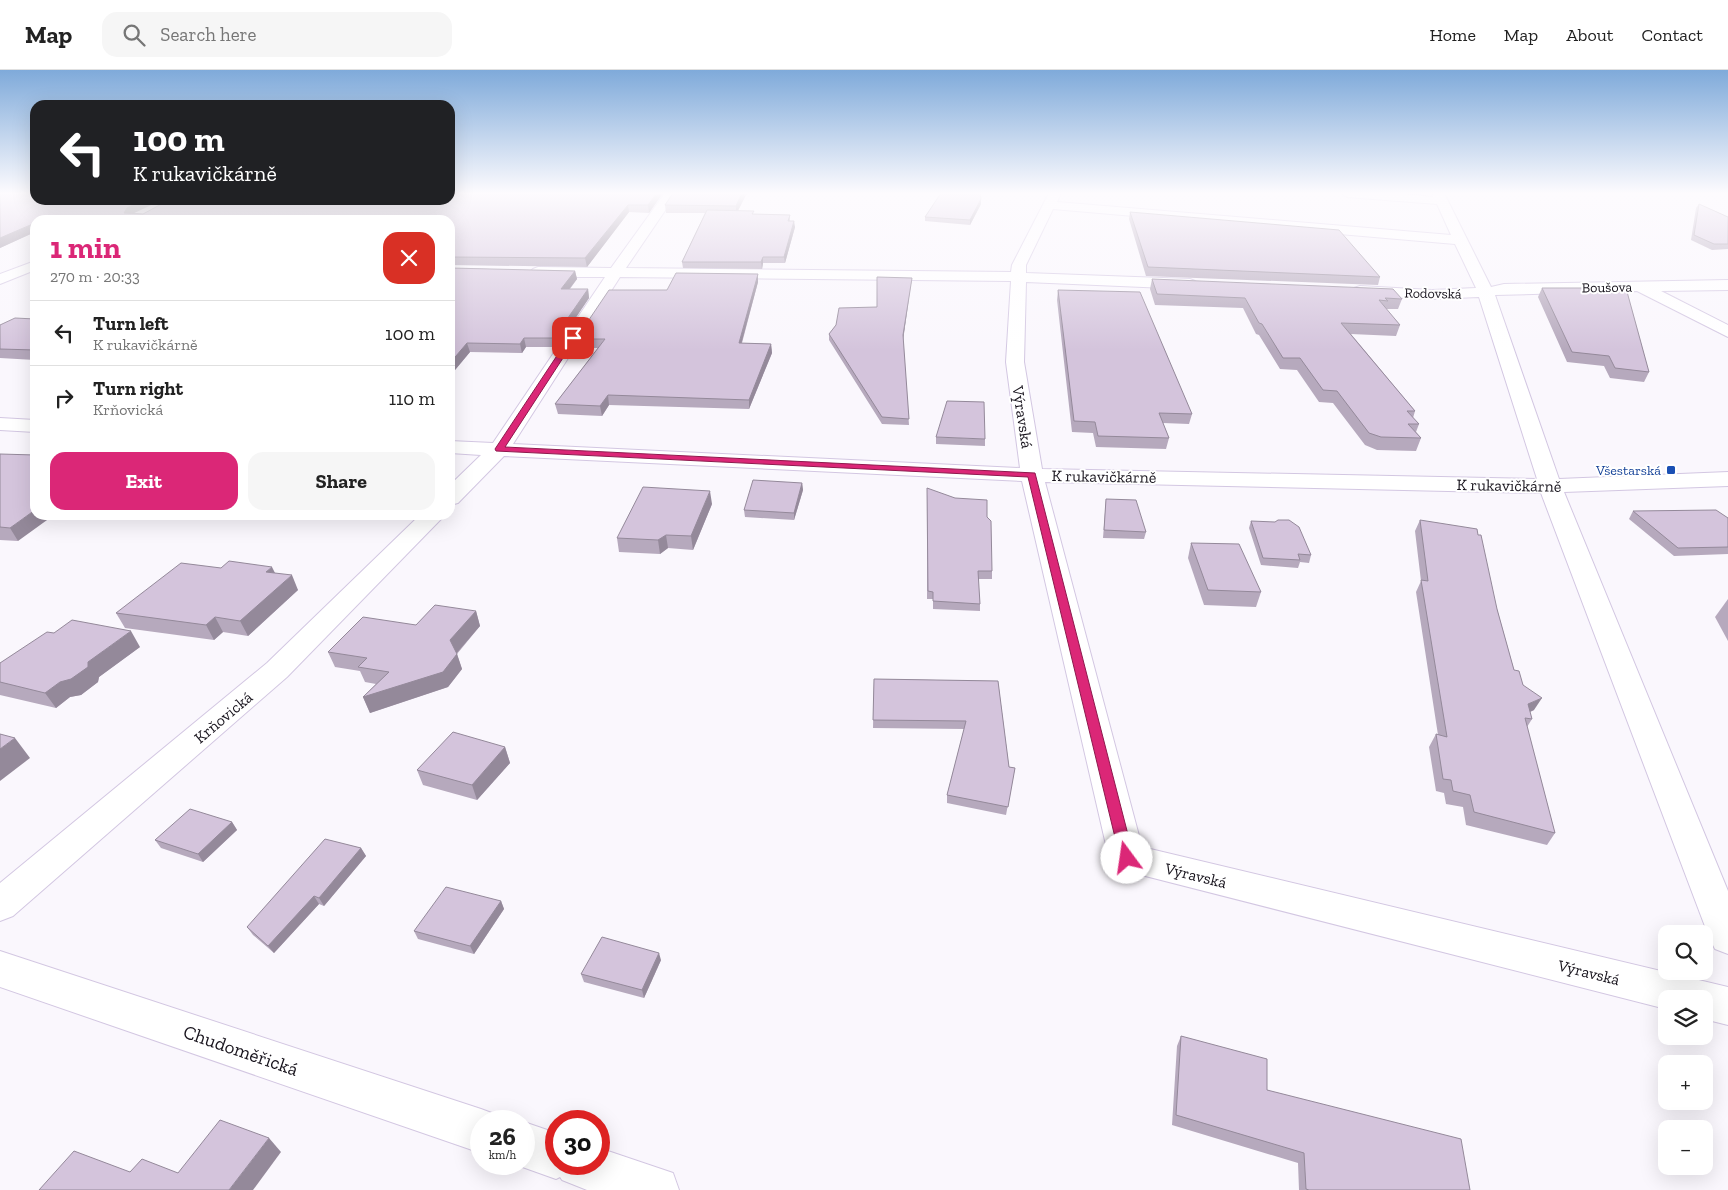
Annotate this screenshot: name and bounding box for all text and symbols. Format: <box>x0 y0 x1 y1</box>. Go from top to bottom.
search box <box>102 12 452 57</box>
text: Map <box>25 20 72 49</box>
icon: search <box>120 21 148 49</box>
text: Search here <box>160 23 257 46</box>
text: Home <box>1429 24 1476 46</box>
text: Map <box>1504 24 1538 46</box>
text: About <box>1566 24 1613 46</box>
text: Contact <box>1641 24 1703 46</box>
text: 100 m <box>133 118 225 160</box>
icon: left <box>50 120 115 185</box>
text: K rukavičkárně <box>133 160 277 187</box>
text: 1 min <box>50 230 121 266</box>
button: close <box>383 232 435 284</box>
text: 270 m · 20:33 <box>50 267 140 286</box>
street label: Boušova <box>1582 279 1633 296</box>
street label: Rodovská <box>1404 285 1462 303</box>
text: Turn left <box>93 312 168 335</box>
pin <box>552 317 594 359</box>
icon: left <box>50 319 78 347</box>
text: 100 m <box>385 322 435 345</box>
icon: arrive <box>559 324 587 352</box>
text: K rukavičkárně <box>93 335 198 354</box>
text: Turn right <box>93 377 183 400</box>
icon: right <box>50 384 78 412</box>
street label: Výravská <box>1008 384 1037 450</box>
text: 110 m <box>389 387 435 410</box>
text: Krňovická <box>93 400 163 419</box>
button: Exit <box>50 452 238 510</box>
button: Share <box>248 452 435 510</box>
place label: Všestarská <box>1595 462 1661 479</box>
marker: Všestarská <box>1665 464 1677 476</box>
street label: K rukavičkárně <box>1052 466 1156 487</box>
street label: K rukavičkárně <box>1457 475 1561 496</box>
street label: Krňovická <box>190 687 257 747</box>
position arrow <box>1100 831 1152 883</box>
street label: Výravská <box>1162 858 1229 892</box>
map controls <box>1658 925 1713 1175</box>
button: search <box>1658 925 1713 980</box>
street label: Výravská <box>1555 955 1622 989</box>
button: layers <box>1658 990 1713 1045</box>
street label: Chudoměřická <box>180 1020 301 1081</box>
button: + <box>1658 1055 1713 1110</box>
speed limit sign: 30 <box>545 1110 610 1175</box>
button: − <box>1658 1120 1713 1175</box>
text: 26 <box>489 1121 516 1151</box>
text: km/h <box>489 1148 516 1162</box>

